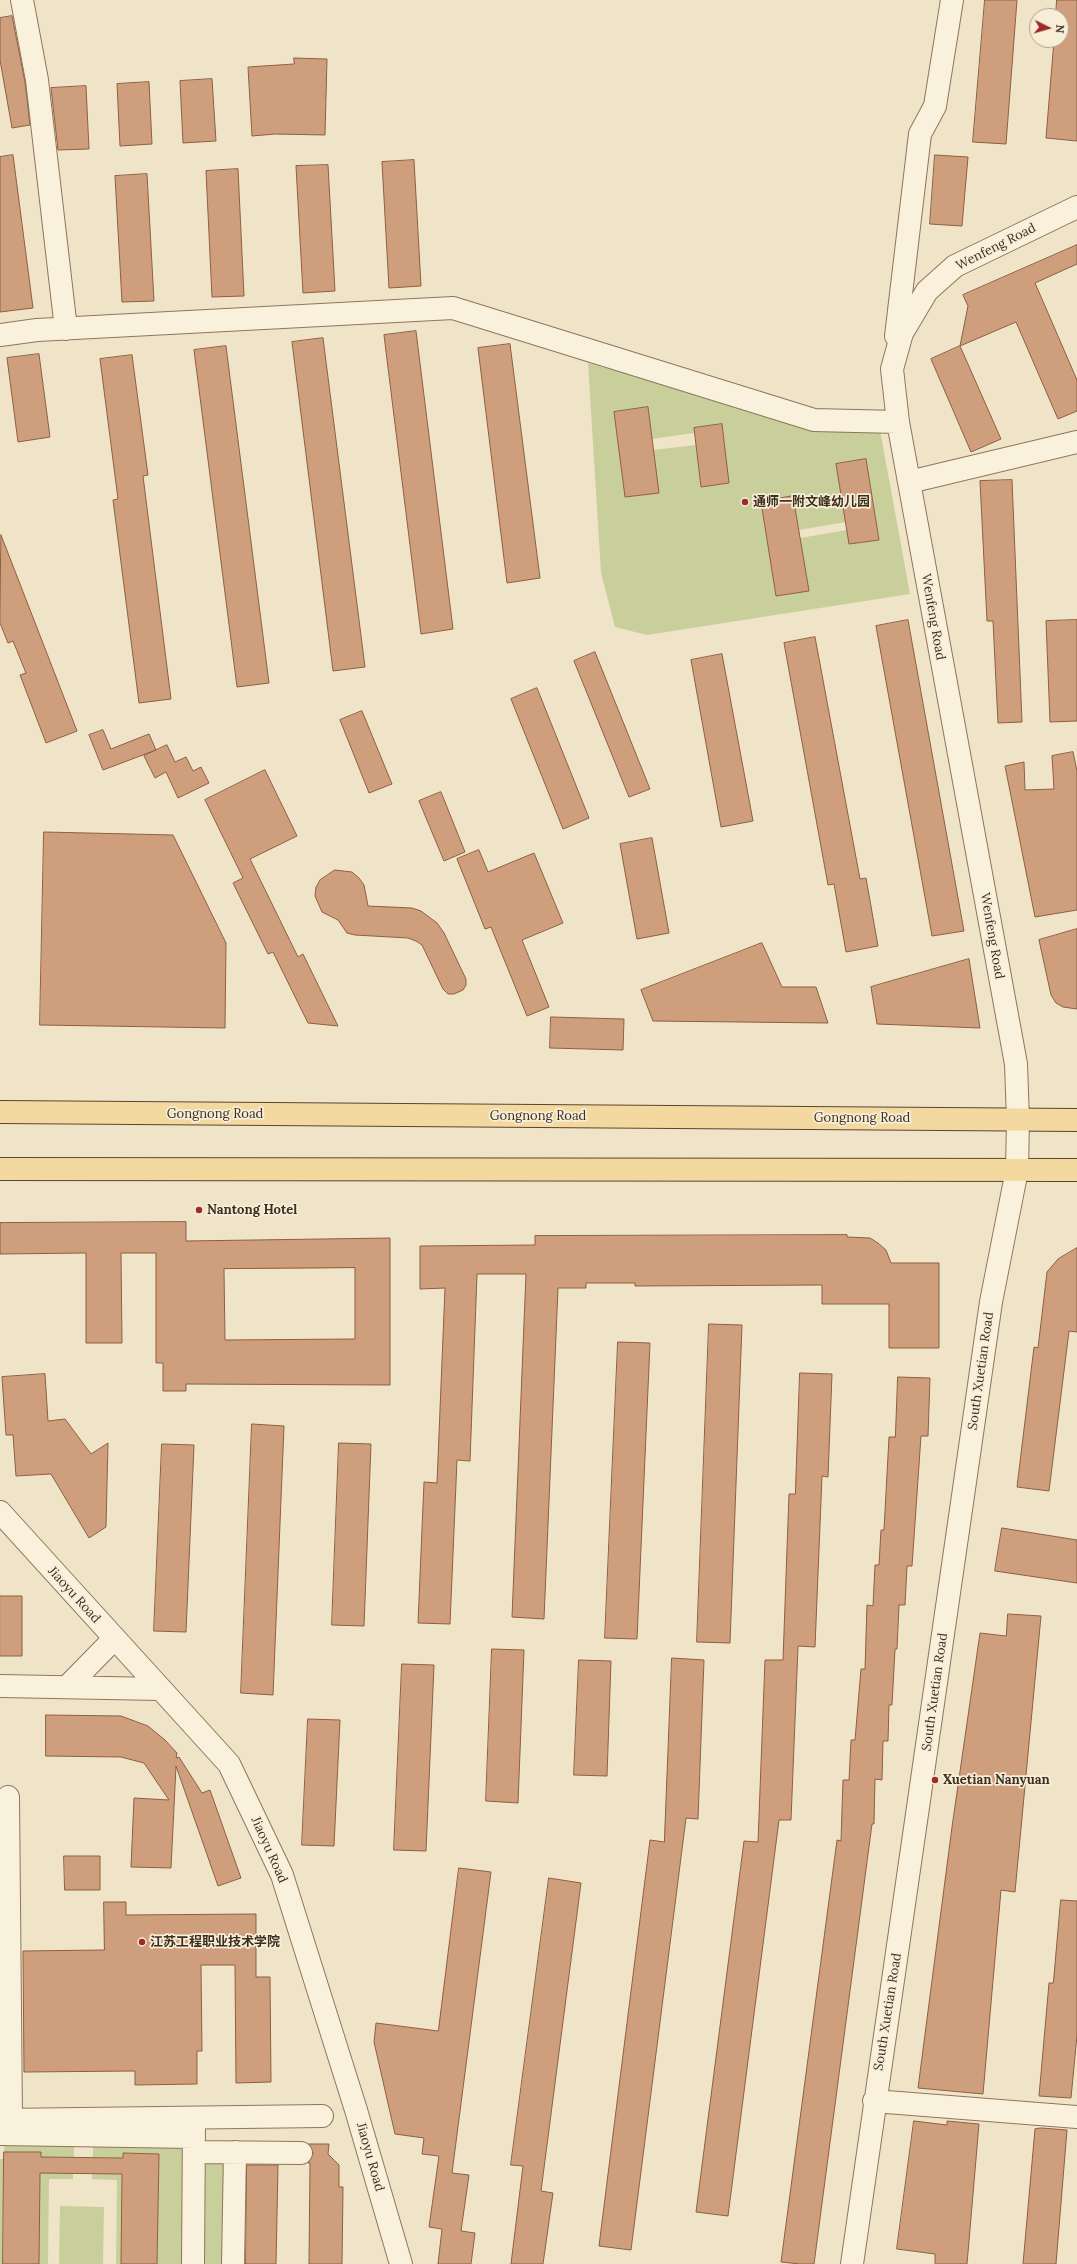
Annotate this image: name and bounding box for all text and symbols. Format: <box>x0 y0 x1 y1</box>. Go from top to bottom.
north arrow <box>1029 8 1069 48</box>
text: N <box>1053 24 1067 34</box>
street label: Wenfeng Road <box>954 220 1038 274</box>
place label: 通师一附文峰幼儿园 <box>753 494 870 510</box>
marker: 通师一附文峰幼儿园 <box>740 497 750 507</box>
street label: Wenfeng Road <box>918 573 948 661</box>
street label: Wenfeng Road <box>977 892 1007 980</box>
street label: Gongnong Road <box>167 1106 263 1122</box>
street label: Gongnong Road <box>490 1108 586 1124</box>
street label: Gongnong Road <box>814 1110 910 1126</box>
place label: Nantong Hotel <box>207 1202 297 1218</box>
marker: Nantong Hotel <box>194 1205 204 1215</box>
street label: South Xuetian Road <box>965 1311 997 1431</box>
street label: Jiaoyu Road <box>44 1563 104 1627</box>
street label: South Xuetian Road <box>919 1632 951 1752</box>
place label: Xuetian Nanyuan <box>943 1772 1050 1788</box>
marker: Xuetian Nanyuan <box>930 1775 940 1785</box>
street label: Jiaoyu Road <box>247 1814 291 1886</box>
place label: 江苏工程职业技术学院 <box>150 1934 280 1950</box>
marker: 江苏工程职业技术学院 <box>137 1937 147 1947</box>
street label: South Xuetian Road <box>871 1952 905 2072</box>
street label: Jiaoyu Road <box>353 2121 387 2193</box>

